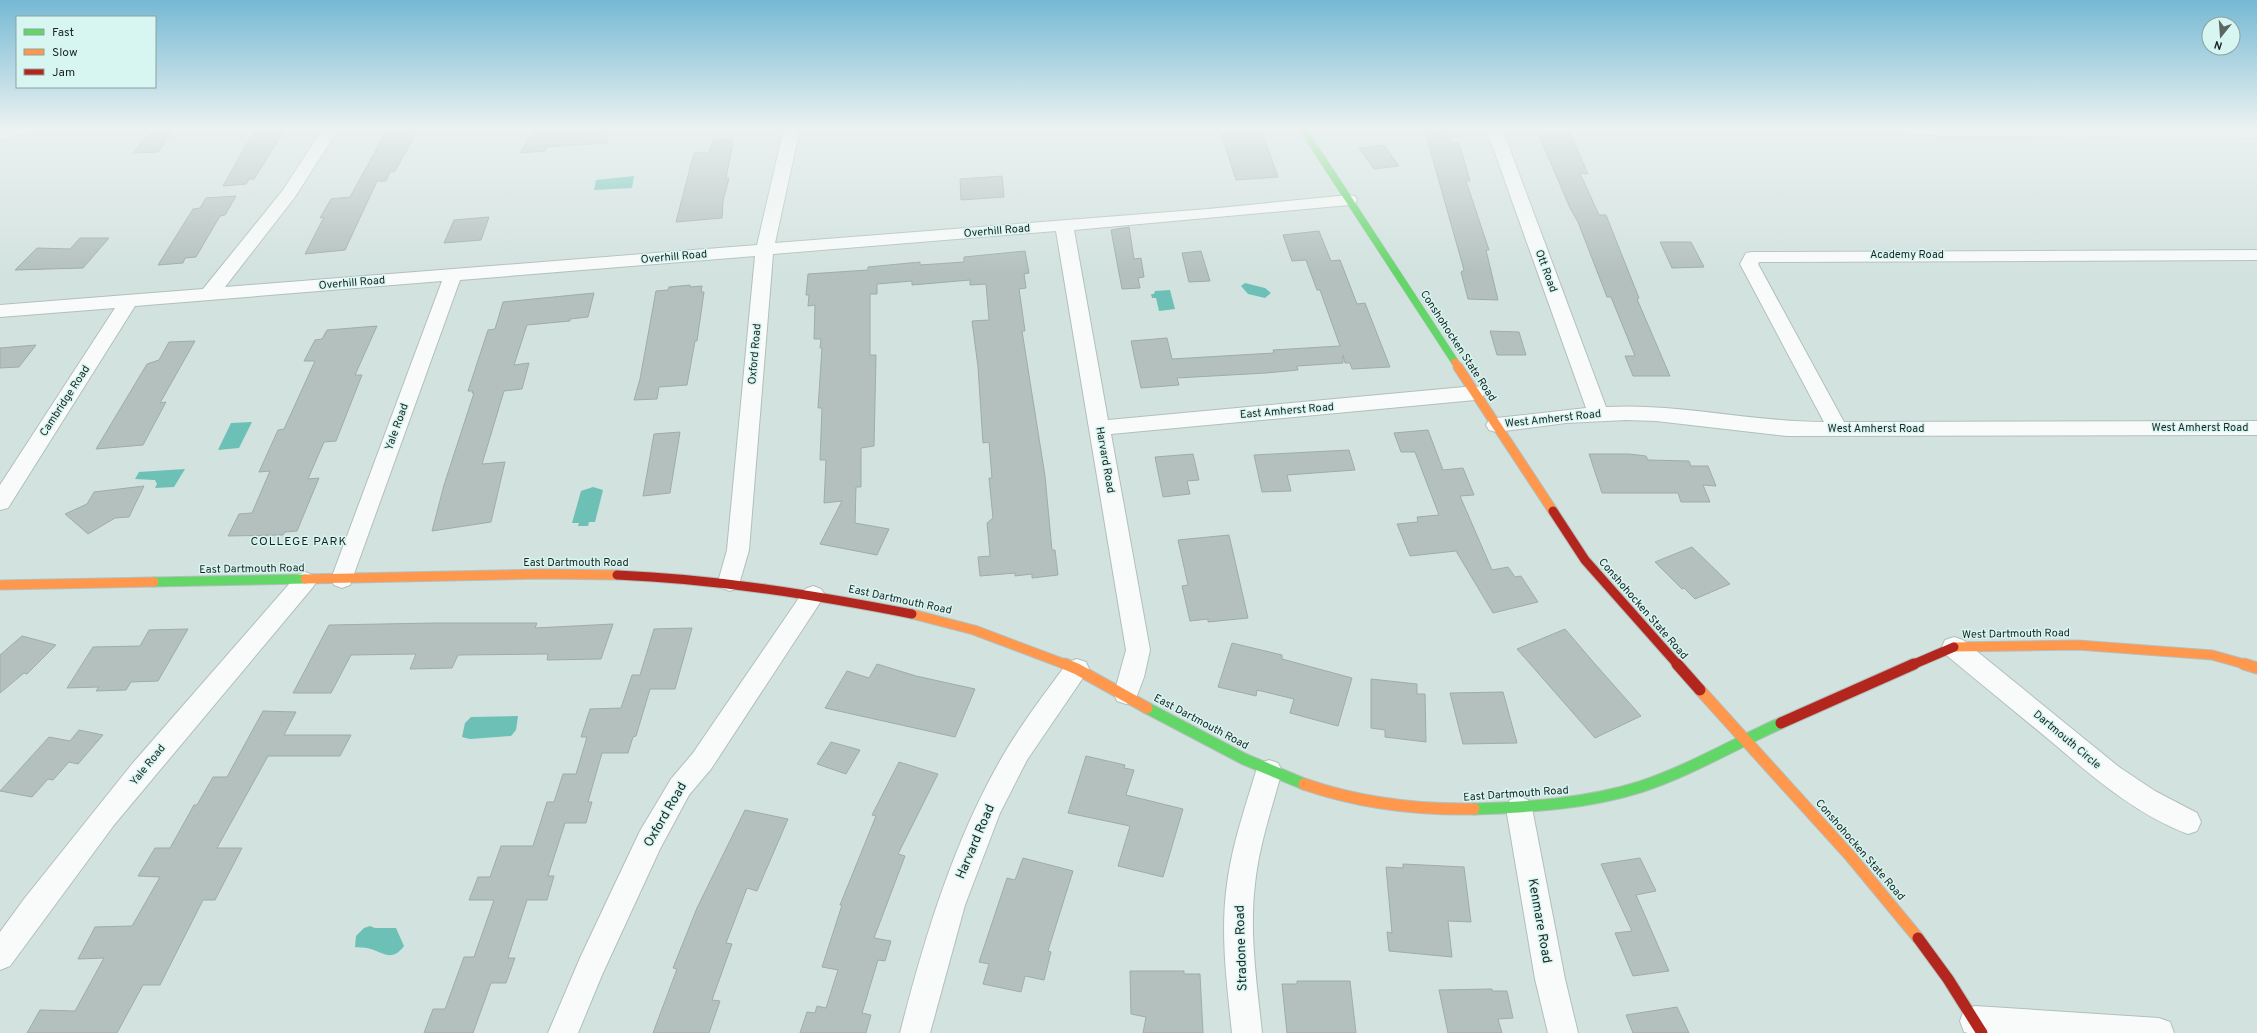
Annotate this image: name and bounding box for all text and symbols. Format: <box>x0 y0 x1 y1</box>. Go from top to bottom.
legend <box>16 16 156 88</box>
north arrow <box>2201 16 2241 56</box>
text: Fast <box>52 25 74 41</box>
text: N <box>2213 37 2224 52</box>
text: Slow <box>52 45 78 61</box>
text: Jam <box>52 65 75 81</box>
street label: Overhill Road <box>963 221 1031 241</box>
street label: Overhill Road <box>640 247 708 267</box>
street label: Ott Road <box>1532 248 1560 294</box>
street label: Academy Road <box>1870 248 1944 262</box>
street label: Overhill Road <box>318 273 386 293</box>
street label: Conshohocken State Road <box>1417 288 1499 404</box>
street label: Oxford Road <box>745 323 765 385</box>
street label: Cambridge Road <box>37 363 93 439</box>
street label: East Amherst Road <box>1239 400 1335 422</box>
street label: Yale Road <box>382 402 412 452</box>
street label: West Amherst Road <box>1504 407 1602 431</box>
street label: West Amherst Road <box>2152 421 2248 435</box>
street label: West Amherst Road <box>1828 422 1924 436</box>
street label: Harvard Road <box>1092 426 1118 494</box>
district label: COLLEGE PARK <box>251 534 347 550</box>
street label: Conshohocken State Road <box>1595 555 1691 663</box>
street label: East Dartmouth Road <box>523 556 629 570</box>
street label: East Dartmouth Road <box>199 561 305 577</box>
street label: East Dartmouth Road <box>847 582 953 618</box>
street label: West Dartmouth Road <box>1962 626 2070 642</box>
street label: East Dartmouth Road <box>1151 691 1251 753</box>
street label: Dartmouth Circle <box>2030 708 2104 772</box>
street label: Yale Road <box>127 742 169 788</box>
street label: Oxford Road <box>641 780 691 850</box>
street label: East Dartmouth Road <box>1463 783 1569 805</box>
street label: Conshohocken State Road <box>1812 796 1908 904</box>
street label: Harvard Road <box>953 802 999 882</box>
street label: Kenmare Road <box>1524 877 1554 965</box>
street label: Stradone Road <box>1233 905 1251 991</box>

